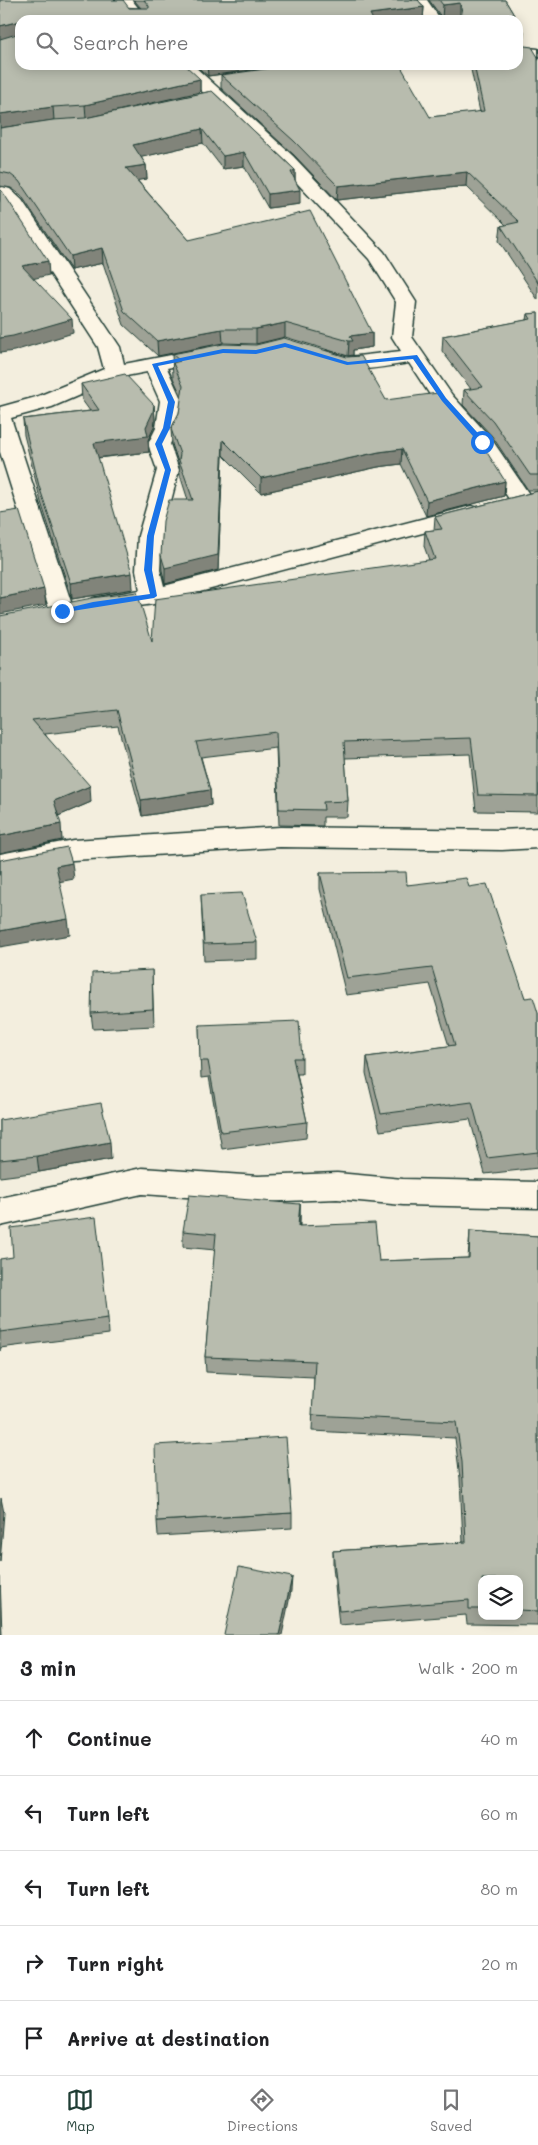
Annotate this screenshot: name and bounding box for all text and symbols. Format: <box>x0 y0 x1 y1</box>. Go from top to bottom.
search box <box>15 15 523 70</box>
icon: search <box>33 29 61 57</box>
text: Search here <box>73 30 189 55</box>
route start <box>471 431 494 454</box>
route end <box>51 600 74 623</box>
map controls <box>478 1575 523 1620</box>
button: layers <box>478 1575 523 1620</box>
text: 3 min <box>20 1654 76 1681</box>
text: Walk · 200 m <box>418 1657 518 1678</box>
icon: ahead <box>20 1724 48 1752</box>
text: Continue <box>67 1726 152 1751</box>
text: 40 m <box>481 1728 518 1749</box>
icon: left <box>20 1799 48 1827</box>
text: Turn left <box>67 1801 150 1826</box>
text: 60 m <box>481 1803 518 1824</box>
icon: left <box>20 1874 48 1902</box>
text: Turn left <box>67 1876 150 1901</box>
text: 80 m <box>481 1878 518 1899</box>
icon: right <box>20 1949 48 1977</box>
text: Turn right <box>67 1951 164 1976</box>
text: 20 m <box>481 1953 518 1974</box>
icon: arrive <box>20 2024 48 2052</box>
text: Arrive at destination <box>67 2026 270 2051</box>
tab: Map <box>66 2086 95 2135</box>
tab: Directions <box>227 2086 298 2135</box>
tab: Saved <box>430 2086 472 2135</box>

